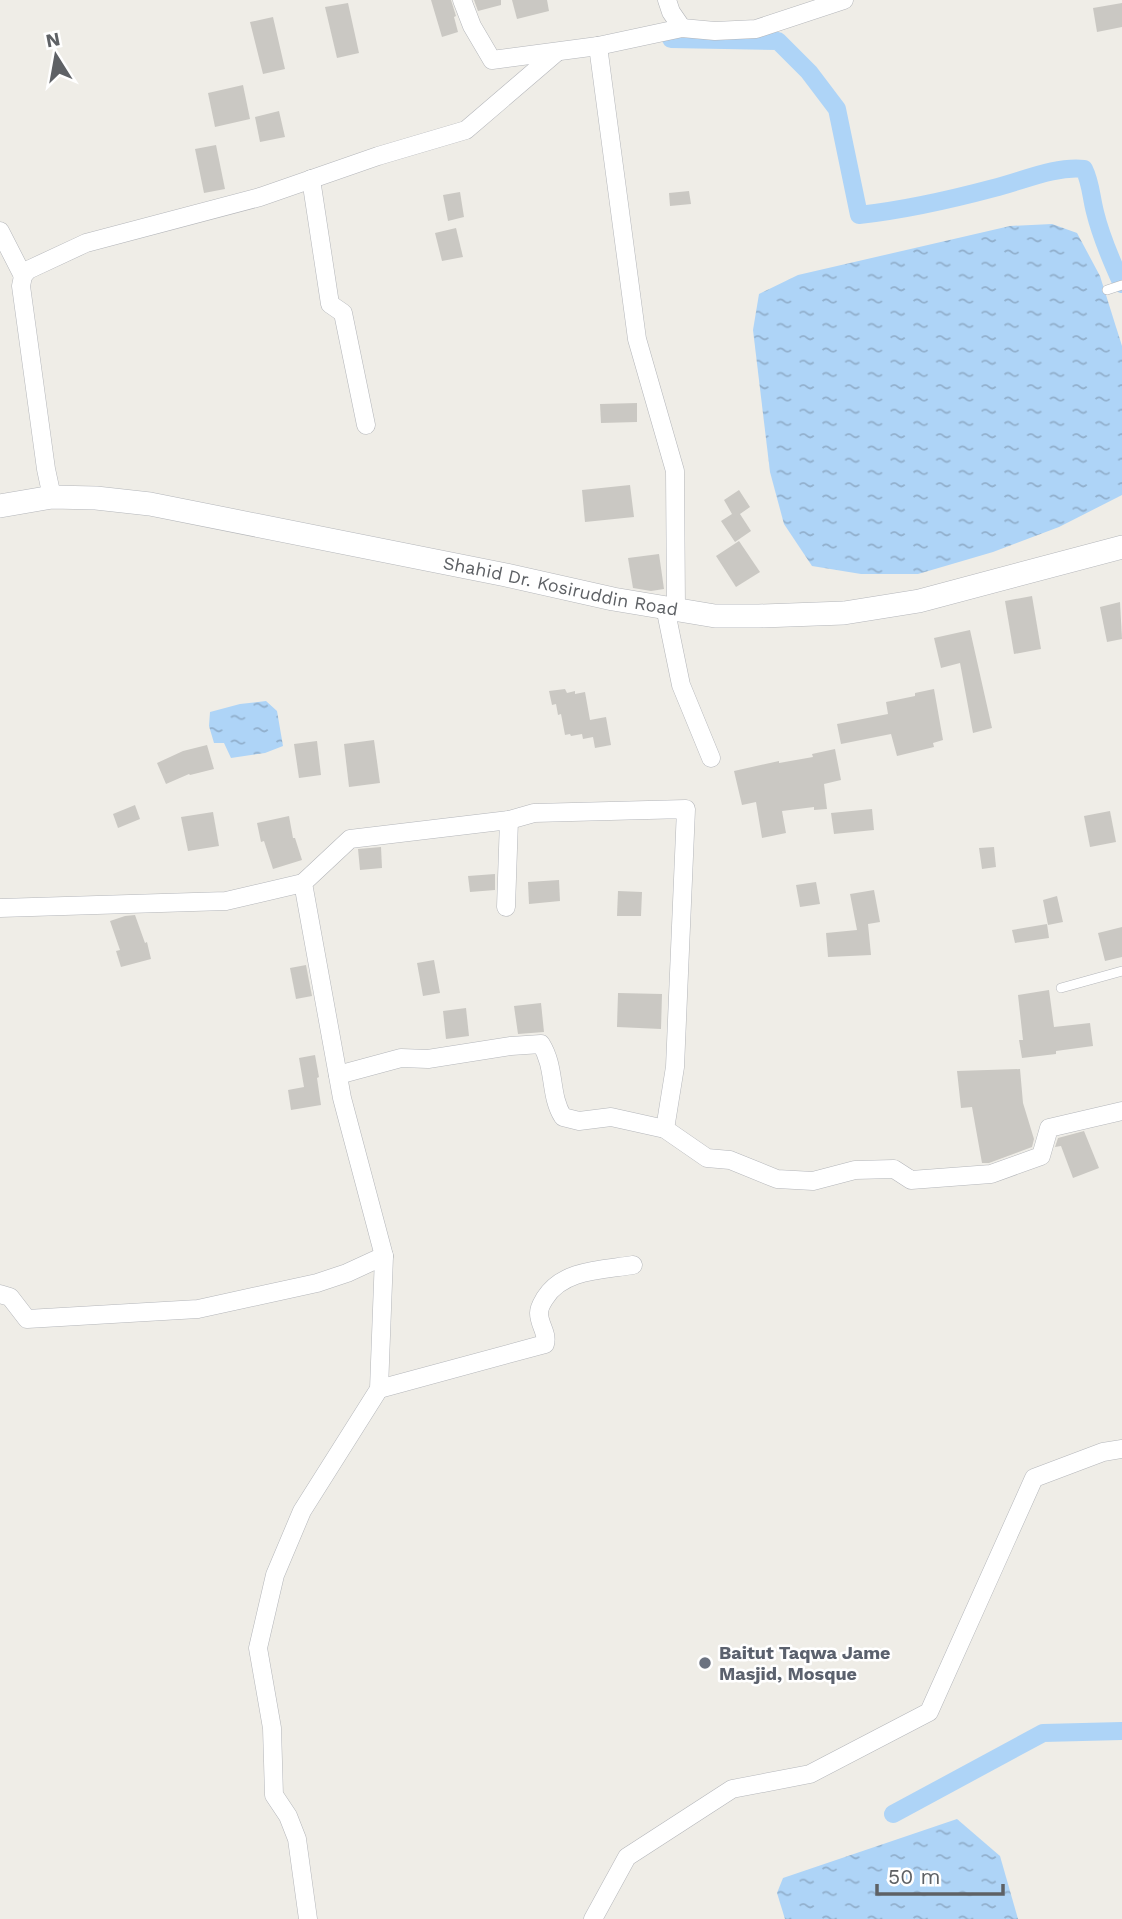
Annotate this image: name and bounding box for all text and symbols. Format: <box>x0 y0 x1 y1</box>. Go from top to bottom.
north arrow <box>21 21 91 91</box>
text: N <box>44 27 62 52</box>
street label: Shahid Dr. Kosiruddin Road <box>441 552 680 620</box>
place label: Baitut Taqwa Jame Masjid, Mosque <box>719 1642 891 1684</box>
marker: Baitut Taqwa Jame Masjid, Mosque <box>697 1655 713 1671</box>
scale bar <box>877 1853 1003 1897</box>
text: 50 m <box>888 1864 940 1889</box>

